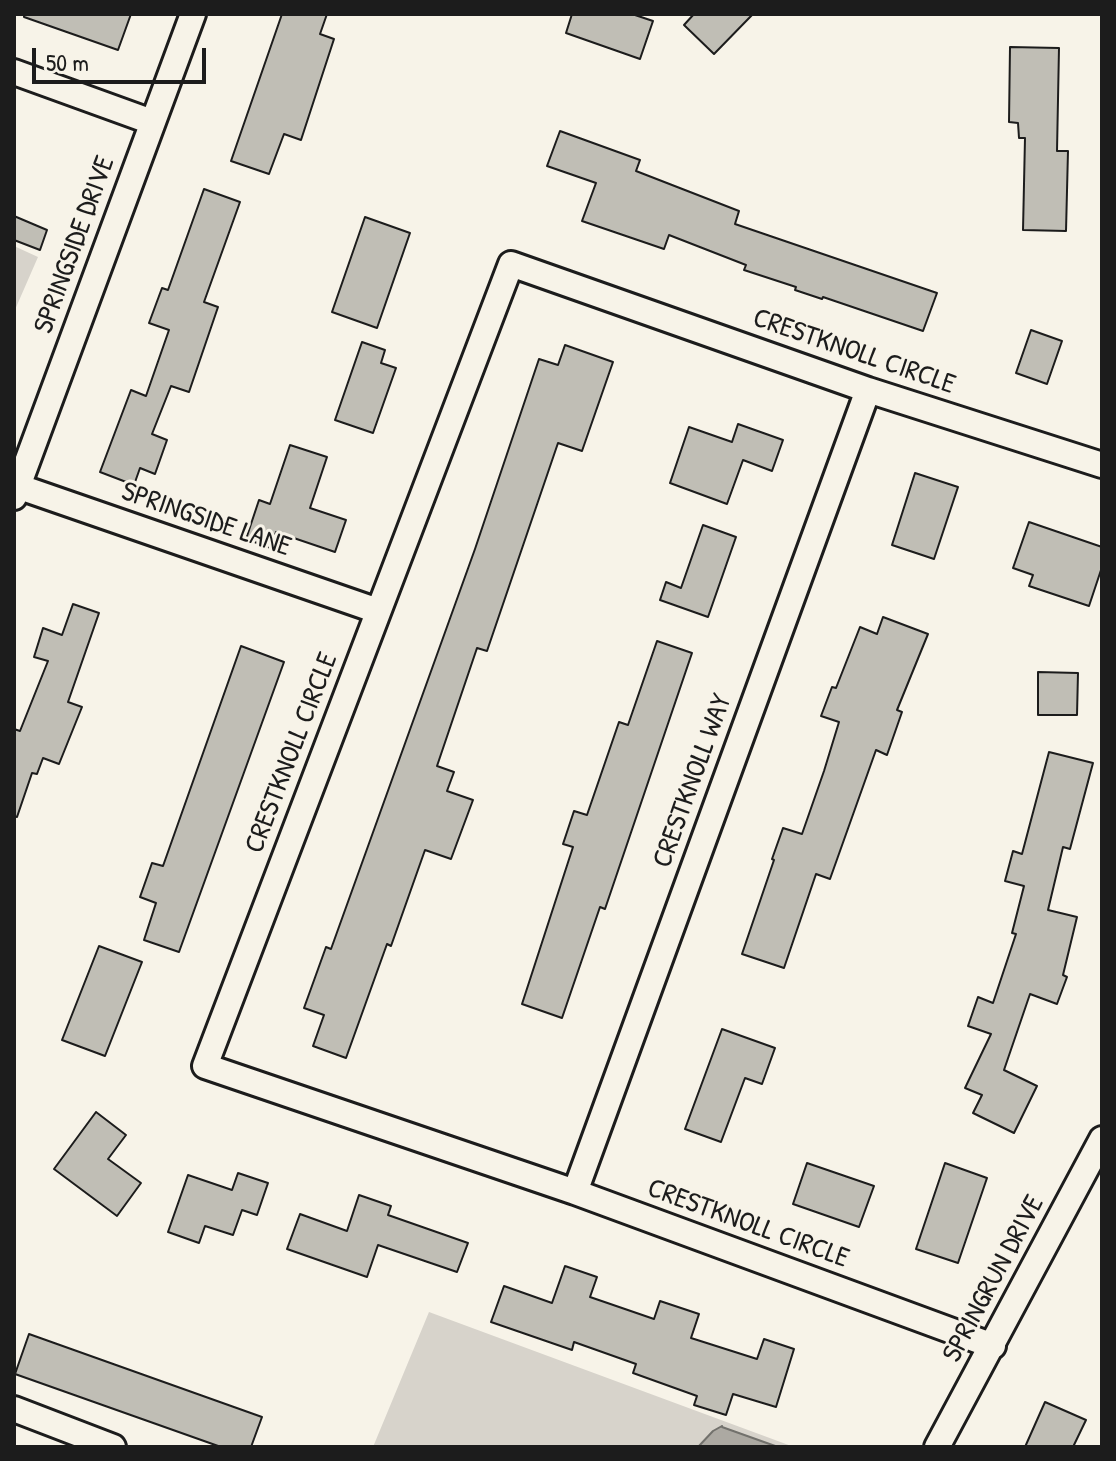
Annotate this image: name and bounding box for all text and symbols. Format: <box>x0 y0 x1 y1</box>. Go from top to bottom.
scale bar <box>36 32 210 82</box>
text: 50 m <box>46 46 89 78</box>
street label: SPRINGSIDE DRIVE <box>27 152 123 338</box>
street label: CRESTKNOLL CIRCLE <box>749 302 959 402</box>
street label: SPRINGSIDE LANE <box>117 475 295 565</box>
street label: CRESTKNOLL CIRCLE <box>238 648 346 858</box>
street label: CRESTKNOLL WAY <box>646 690 740 872</box>
street label: CRESTKNOLL CIRCLE <box>643 1172 853 1276</box>
street label: SPRINGRUN DRIVE <box>936 1190 1052 1368</box>

